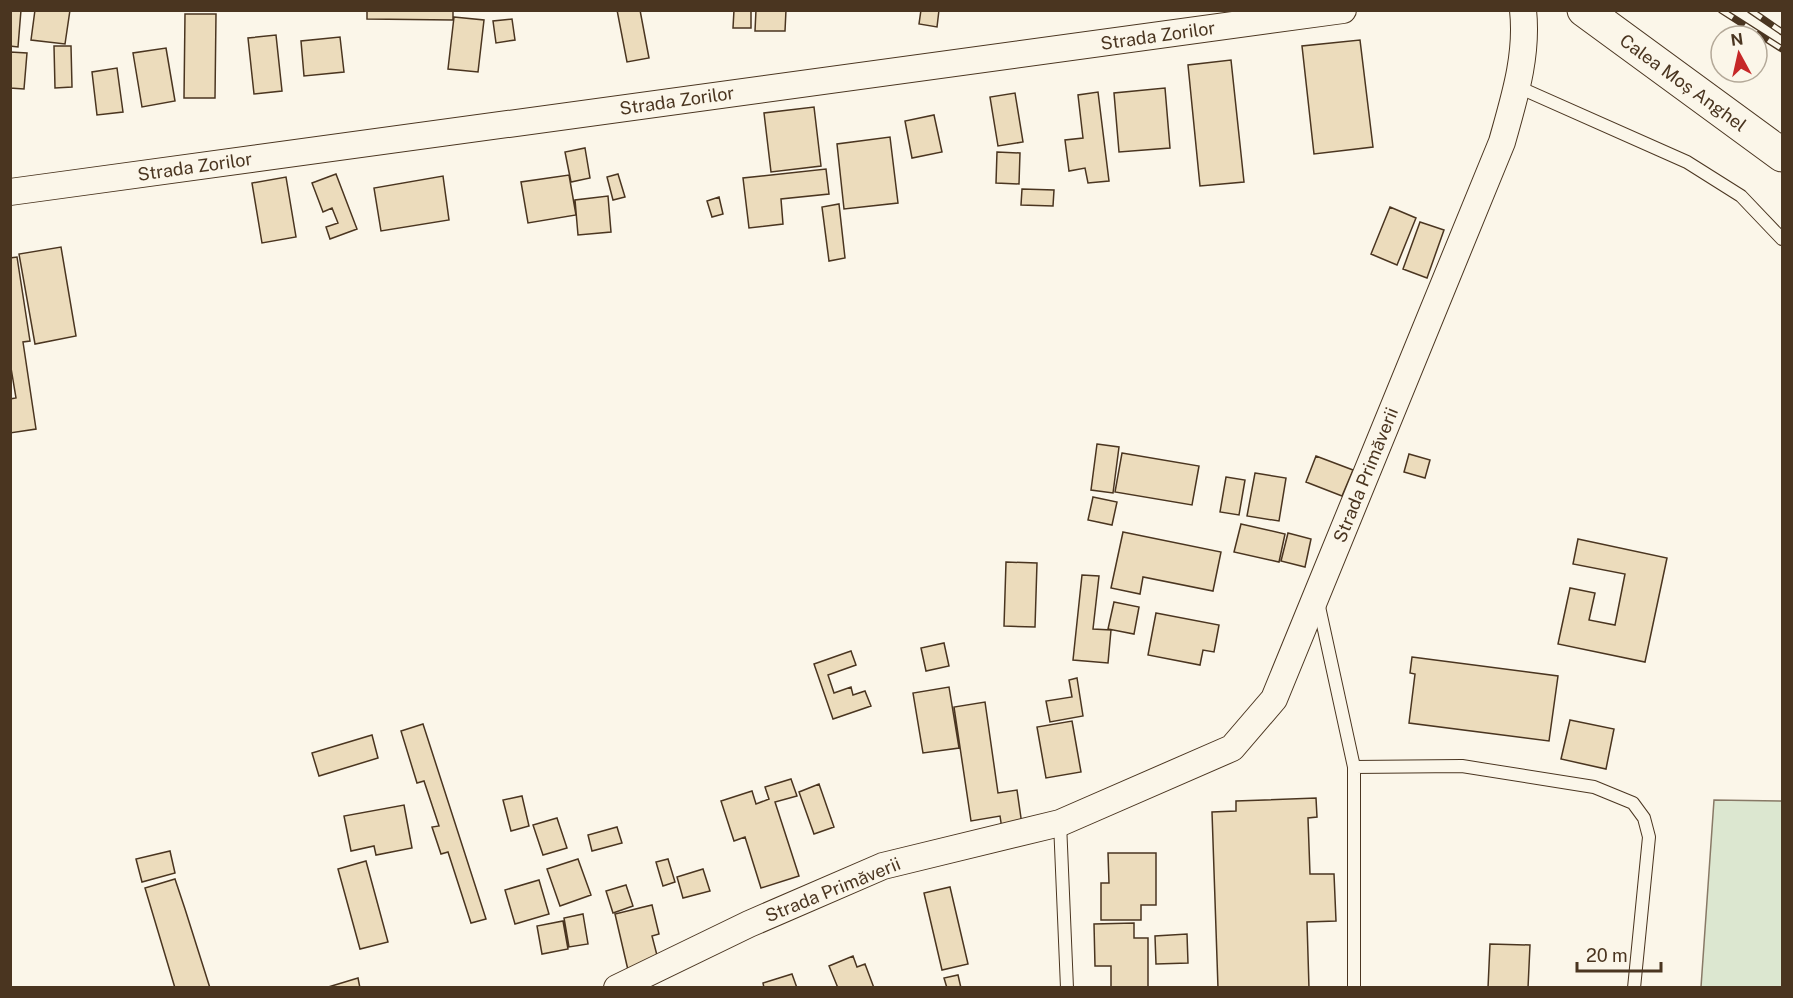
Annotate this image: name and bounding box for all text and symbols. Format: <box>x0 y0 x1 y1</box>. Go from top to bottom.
street label: Strada Zorilor <box>1099 17 1217 54</box>
north arrow <box>1709 24 1769 84</box>
text: N <box>1729 29 1745 50</box>
street label: Calea Moș Anghel <box>1616 30 1751 136</box>
street label: Strada Zorilor <box>618 82 736 119</box>
street label: Strada Zorilor <box>136 148 254 185</box>
street label: Strada Primăverii <box>1329 404 1402 545</box>
street label: Strada Primăverii <box>762 853 903 926</box>
scale bar <box>1577 935 1661 973</box>
text: 20 m <box>1586 945 1628 966</box>

